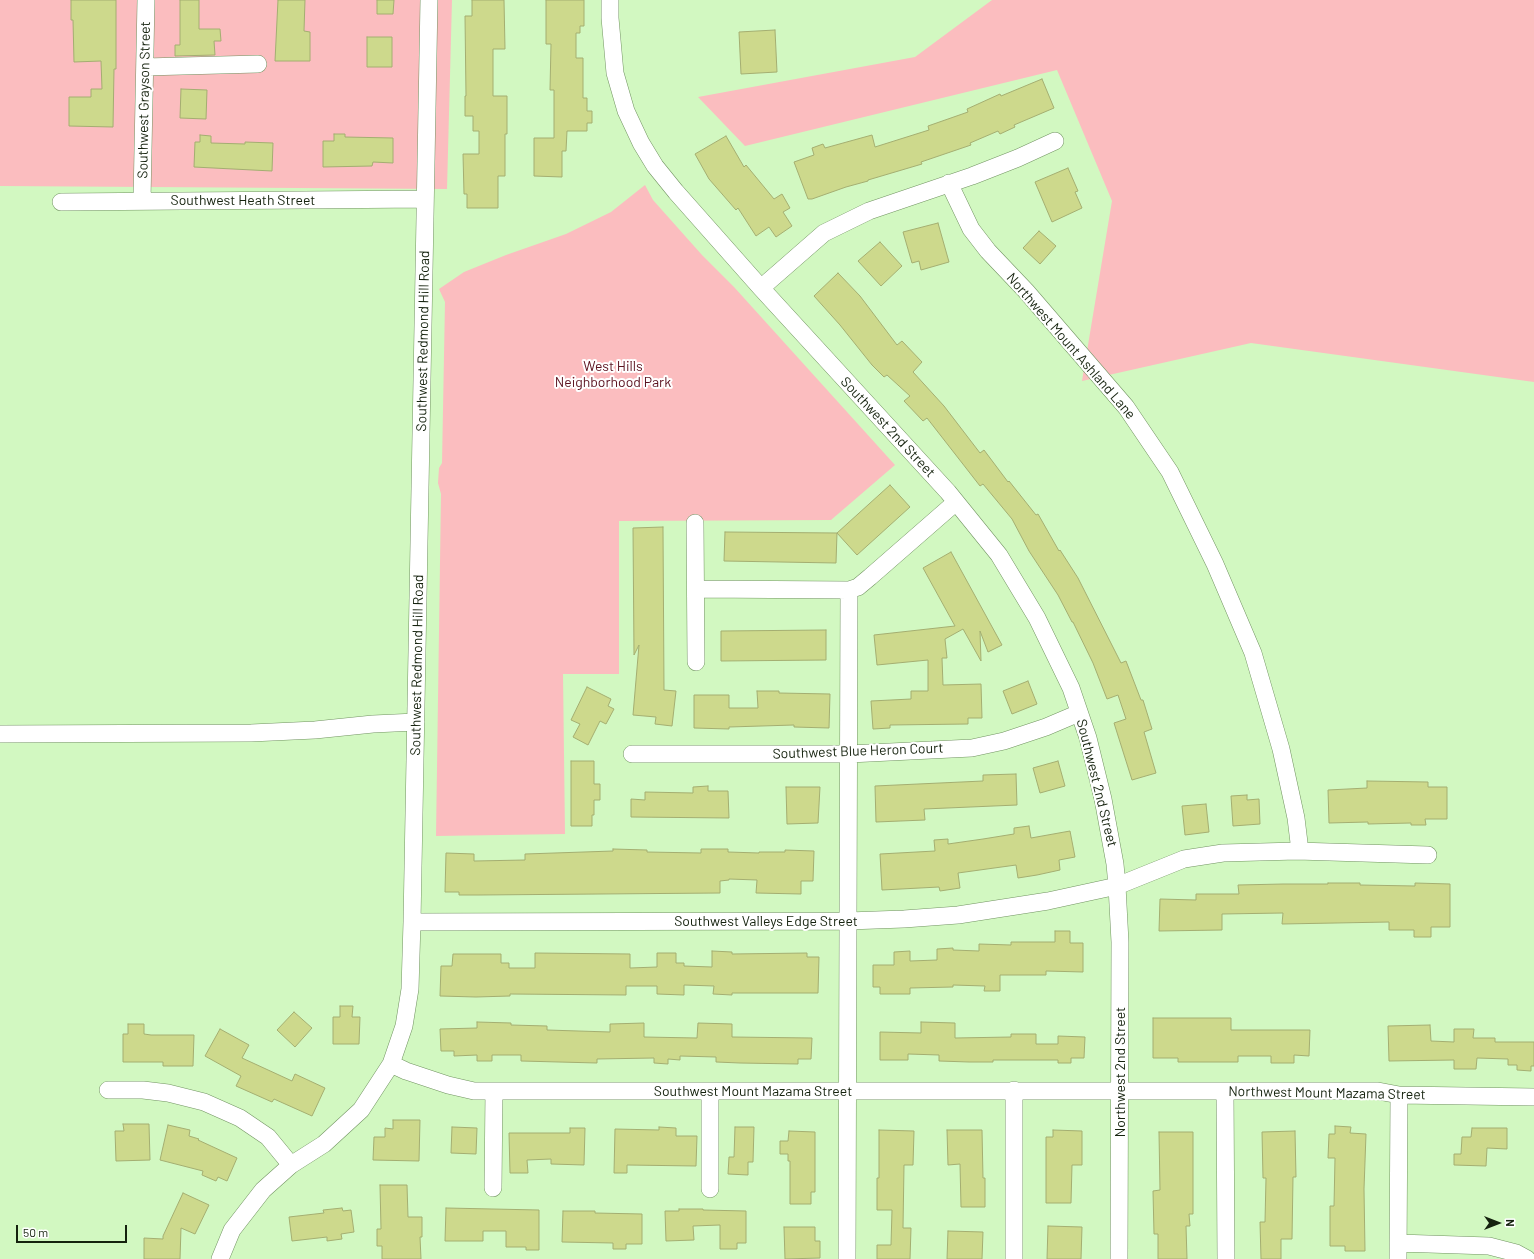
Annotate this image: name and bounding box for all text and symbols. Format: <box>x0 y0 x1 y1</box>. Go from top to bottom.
street label: Southwest Grayson Street <box>134 21 154 179</box>
street label: Southwest Heath Street <box>171 192 315 208</box>
street label: Southwest Redmond Hill Road <box>413 250 433 432</box>
street label: Northwest Mount Ashland Lane <box>1003 269 1139 423</box>
park label: West Hills Neighborhood Park <box>555 358 671 390</box>
street label: Southwest 2nd Street <box>837 373 939 481</box>
street label: Southwest Redmond Hill Road <box>407 574 427 756</box>
street label: Southwest 2nd Street <box>1073 717 1121 849</box>
street label: Southwest Blue Heron Court <box>772 740 944 762</box>
street label: Southwest Valleys Edge Street <box>674 913 858 929</box>
street label: Northwest 2nd Street <box>1112 1007 1128 1137</box>
street label: Southwest Mount Mazama Street <box>654 1083 852 1099</box>
street label: Northwest Mount Mazama Street <box>1228 1083 1426 1103</box>
north arrow <box>1478 1203 1518 1243</box>
scale bar <box>18 1217 129 1243</box>
text: N <box>1504 1219 1517 1227</box>
text: 50 m <box>23 1225 48 1239</box>

